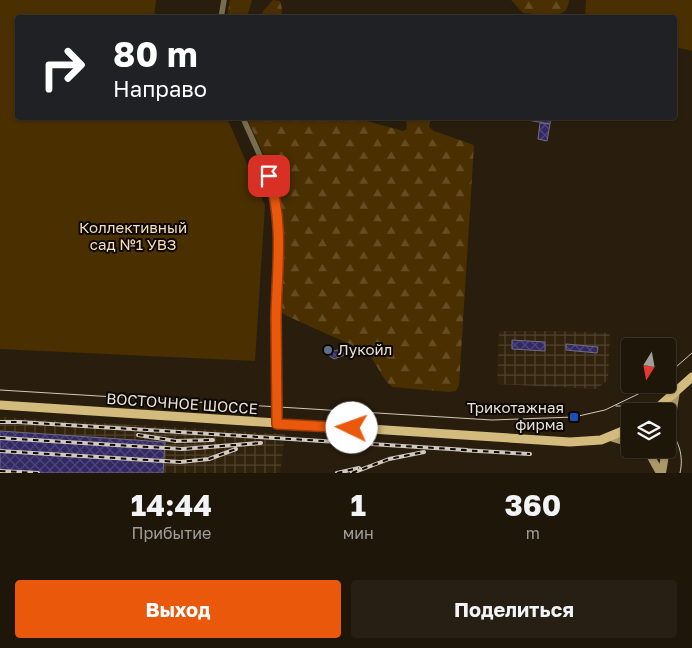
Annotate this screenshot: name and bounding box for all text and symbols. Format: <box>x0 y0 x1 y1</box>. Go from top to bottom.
text: 80 m <box>113 33 198 75</box>
icon: right <box>30 35 95 100</box>
text: Направо <box>113 75 207 102</box>
pin <box>248 155 290 197</box>
icon: arrive <box>255 162 283 190</box>
park label: Коллективный сад №1 УВЗ <box>79 218 187 253</box>
north arrow <box>621 338 676 392</box>
map controls <box>621 338 676 458</box>
place label: Лукойл <box>338 340 392 358</box>
marker: Лукойл <box>322 344 334 356</box>
street label: ВОСТОЧНОЕ ШОССЕ <box>106 389 258 417</box>
place label: Трикотажная фирма <box>467 398 564 433</box>
position arrow <box>325 401 377 453</box>
button: layers <box>621 403 676 458</box>
marker: Трикотажная фирма <box>568 411 580 423</box>
text: 14:44 <box>131 487 212 523</box>
text: 1 <box>350 487 366 523</box>
text: 360 <box>504 487 561 523</box>
text: Прибытие <box>132 523 211 543</box>
text: мин <box>343 523 374 543</box>
text: m <box>526 523 540 543</box>
button: Выход <box>15 580 341 638</box>
button: Поделиться <box>351 580 677 638</box>

